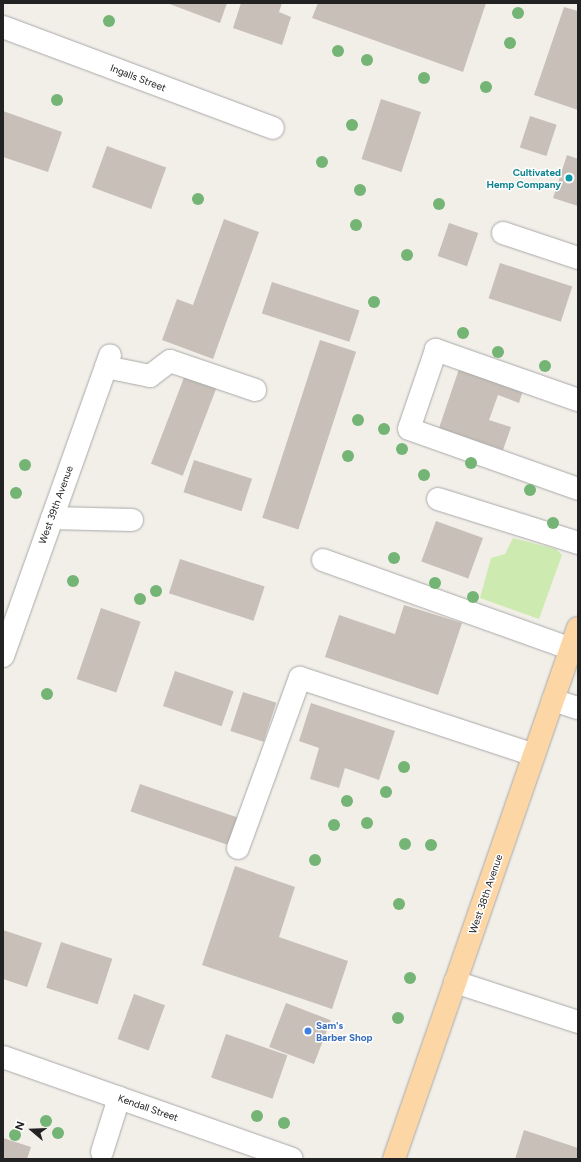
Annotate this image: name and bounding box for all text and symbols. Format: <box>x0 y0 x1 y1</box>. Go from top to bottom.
street label: Ingalls Street <box>108 62 168 94</box>
place label: Cultivated Hemp Company <box>486 166 561 190</box>
marker: Cultivated Hemp Company <box>564 173 574 183</box>
street label: West 39th Avenue <box>36 464 76 546</box>
street label: West 38th Avenue <box>467 853 505 935</box>
place label: Sam's Barber Shop <box>316 1019 372 1042</box>
marker: Sam's Barber Shop <box>303 1026 313 1036</box>
street label: Kendall Street <box>116 1092 180 1124</box>
north arrow <box>12 1110 52 1150</box>
text: N <box>13 1120 28 1132</box>

